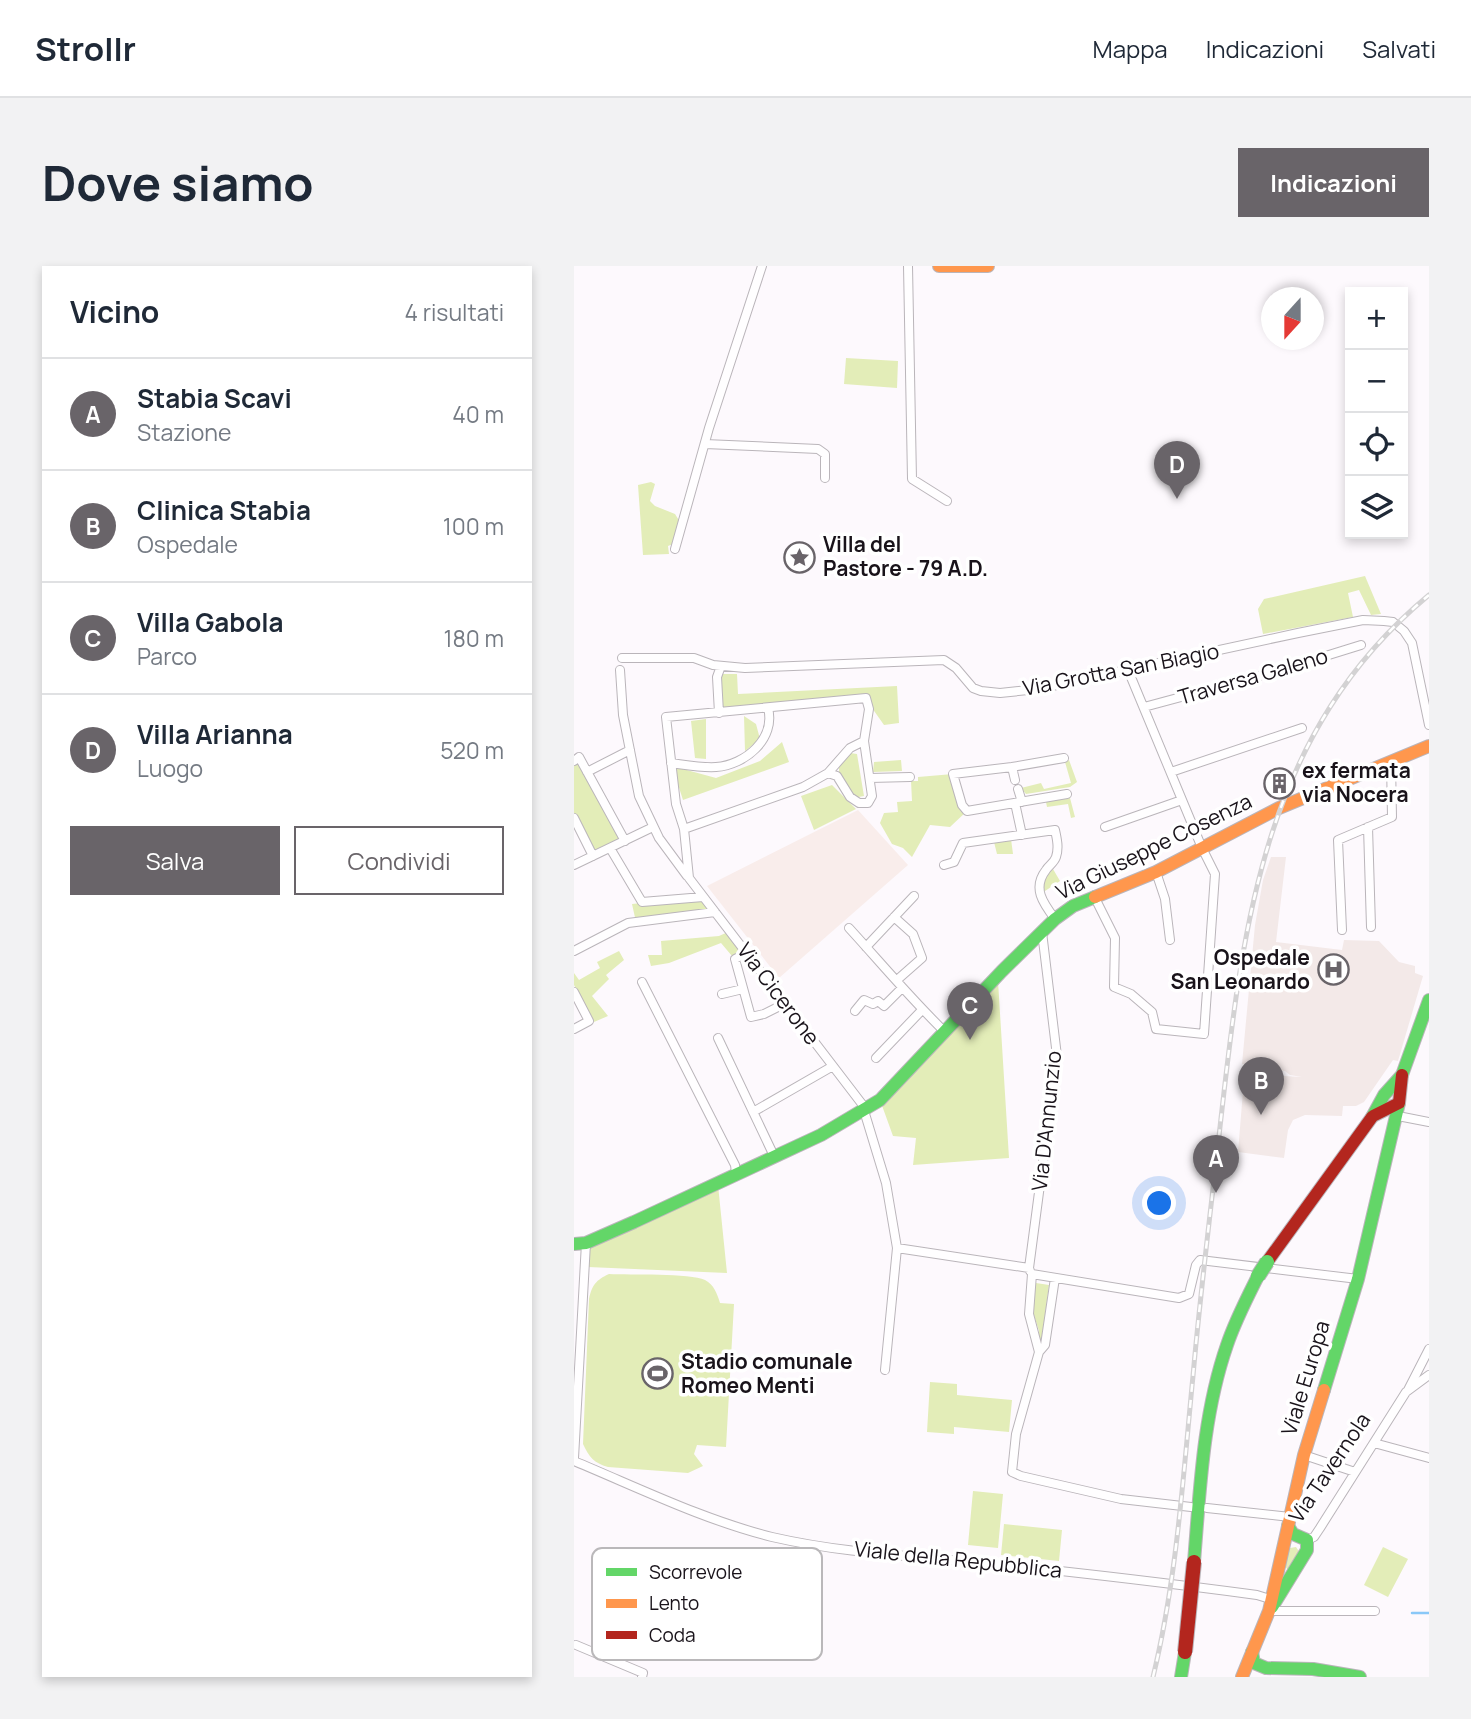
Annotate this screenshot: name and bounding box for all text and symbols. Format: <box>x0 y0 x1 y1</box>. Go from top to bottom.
text: Strollr <box>35 26 136 71</box>
text: Mappa <box>1092 32 1168 65</box>
text: Indicazioni <box>1206 32 1324 65</box>
text: Salvati <box>1362 32 1436 65</box>
button: Indicazioni <box>1238 148 1429 217</box>
text: Dove siamo <box>42 149 313 216</box>
north arrow <box>1261 287 1324 350</box>
map controls <box>1345 287 1408 539</box>
button: + <box>1345 287 1408 350</box>
text: Vicino <box>70 291 159 332</box>
text: 4 risultati <box>405 296 504 328</box>
button: − <box>1345 350 1408 413</box>
text: Stabia Scavi <box>137 380 292 416</box>
text: A <box>85 398 101 430</box>
text: 40 m <box>452 398 504 430</box>
button: locate <box>1345 413 1408 476</box>
text: Stazione <box>137 416 231 448</box>
pin: D <box>1154 441 1200 499</box>
button: layers <box>1345 476 1408 539</box>
text: Clinica Stabia <box>137 492 311 528</box>
text: B <box>86 510 100 542</box>
text: 100 m <box>443 510 504 542</box>
text: Ospedale <box>137 528 238 560</box>
place label: Villa del Pastore - 79 A.D. <box>823 530 988 582</box>
place icon: Villa del Pastore - 79 A.D. <box>783 540 817 574</box>
text: Villa Gabola <box>137 604 284 640</box>
text: C <box>85 622 102 654</box>
text: 180 m <box>444 622 504 654</box>
street label: Via Grotta San Biagio <box>1020 636 1221 702</box>
text: Parco <box>137 640 197 672</box>
street label: Traversa Galeno <box>1175 641 1331 711</box>
text: Villa Arianna <box>137 716 293 752</box>
text: D <box>85 734 101 766</box>
text: 520 m <box>440 734 504 766</box>
text: Luogo <box>137 752 203 784</box>
place label: ex fermata via Nocera <box>1302 756 1411 808</box>
building icon: ex fermata via Nocera <box>1262 766 1296 800</box>
street label: Via Giuseppe Cosenza <box>1051 787 1256 906</box>
button: Salva <box>70 826 280 895</box>
button: Condividi <box>294 826 504 895</box>
street label: Via Cicerone <box>731 937 826 1050</box>
place label: Ospedale San Leonardo <box>1171 943 1310 995</box>
hospital icon: Ospedale San Leonardo <box>1316 953 1350 987</box>
pin: C <box>947 982 993 1040</box>
street label: Via D'Annunzio <box>1025 1049 1067 1192</box>
pin: B <box>1238 1057 1284 1115</box>
pin: A <box>1193 1135 1239 1193</box>
your location <box>1142 1186 1176 1220</box>
street label: Viale Europa <box>1274 1317 1336 1438</box>
place label: Stadio comunale Romeo Menti <box>681 1347 853 1399</box>
sports icon: Stadio comunale Romeo Menti <box>641 1357 675 1391</box>
street label: Via Tavernola <box>1282 1407 1376 1528</box>
street label: Viale della Repubblica <box>853 1534 1063 1584</box>
legend <box>592 1548 822 1660</box>
text: Scorrevole <box>649 1559 742 1585</box>
text: Lento <box>649 1590 699 1616</box>
text: Coda <box>649 1622 696 1648</box>

